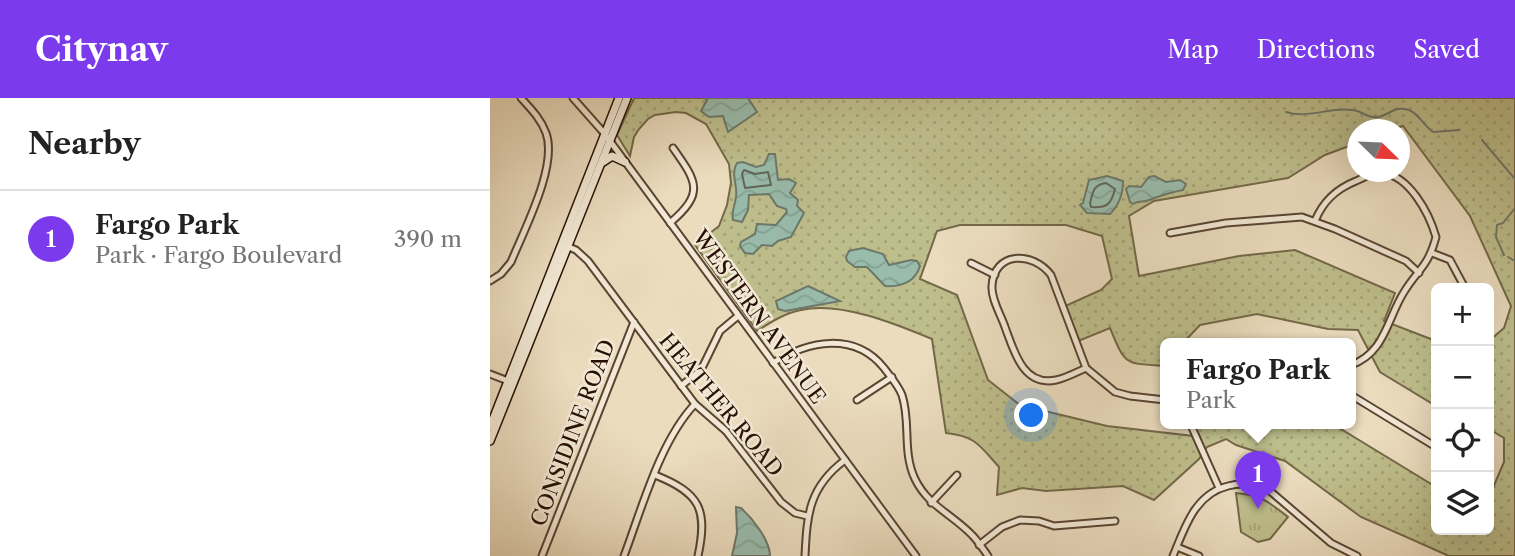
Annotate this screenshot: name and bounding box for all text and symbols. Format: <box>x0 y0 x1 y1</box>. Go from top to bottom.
text: Citynav <box>35 29 168 70</box>
text: Map <box>1167 35 1219 64</box>
text: Directions <box>1257 35 1375 64</box>
text: Saved <box>1413 35 1480 64</box>
north arrow <box>1347 119 1410 182</box>
text: Nearby <box>28 125 141 162</box>
text: Fargo Park <box>95 209 239 241</box>
street label: WESTERN AVENUE <box>687 224 831 409</box>
text: 1 <box>46 225 56 253</box>
text: 390 m <box>394 225 462 253</box>
text: Park · Fargo Boulevard <box>95 241 342 269</box>
map controls <box>1431 283 1494 535</box>
button: + <box>1431 283 1494 346</box>
street label: HEATHER ROAD <box>654 328 789 481</box>
street label: CONSIDINE ROAD <box>525 336 620 530</box>
popup <box>1160 338 1356 429</box>
button: − <box>1431 346 1494 409</box>
text: Fargo Park <box>1186 354 1330 386</box>
text: Park <box>1186 386 1236 414</box>
your location <box>1014 398 1048 432</box>
button: locate <box>1431 409 1494 472</box>
pin: 1 <box>1235 451 1281 509</box>
button: layers <box>1431 472 1494 535</box>

